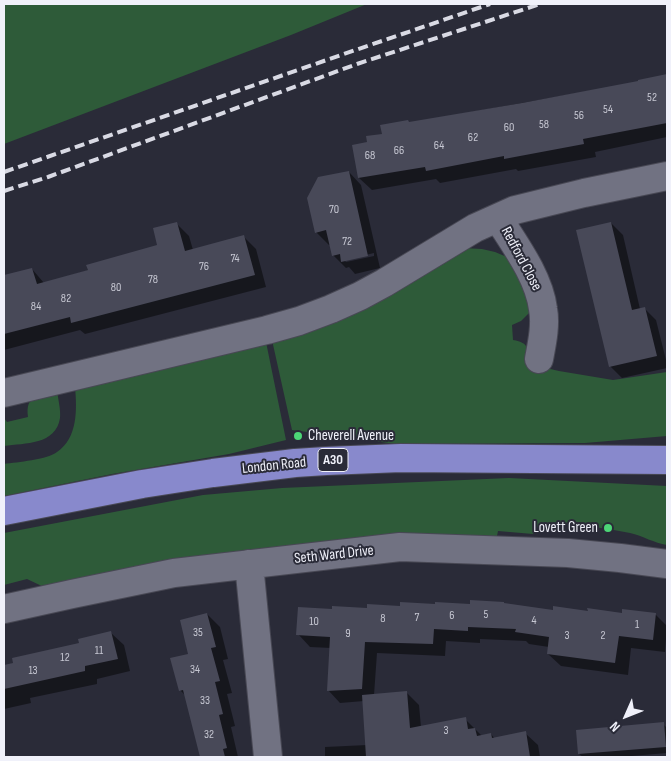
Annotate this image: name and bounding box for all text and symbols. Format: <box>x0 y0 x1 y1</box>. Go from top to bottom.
house number: 52 <box>647 91 657 105</box>
house number: 54 <box>603 103 613 117</box>
house number: 56 <box>574 109 584 123</box>
house number: 58 <box>539 118 549 132</box>
house number: 60 <box>504 121 514 135</box>
house number: 62 <box>468 131 478 145</box>
house number: 64 <box>434 139 444 153</box>
house number: 66 <box>394 144 404 158</box>
house number: 68 <box>365 149 375 163</box>
house number: 70 <box>329 203 339 217</box>
street label: Redford Close <box>497 224 545 294</box>
house number: 72 <box>342 235 352 249</box>
house number: 74 <box>230 252 240 266</box>
house number: 76 <box>199 260 209 274</box>
house number: 78 <box>148 273 158 287</box>
house number: 80 <box>111 281 121 295</box>
house number: 82 <box>61 292 71 306</box>
house number: 84 <box>31 300 41 314</box>
place label: Cheverell Avenue <box>308 427 394 445</box>
marker: Cheverell Avenue <box>292 430 304 442</box>
road number: A30 <box>318 448 348 472</box>
street label: London Road <box>241 454 307 478</box>
place label: Lovett Green <box>533 519 598 537</box>
marker: Lovett Green <box>602 522 614 534</box>
street label: Seth Ward Drive <box>293 542 375 568</box>
house number: 5 <box>484 608 488 622</box>
house number: 6 <box>449 609 455 623</box>
house number: 7 <box>415 611 419 625</box>
house number: 8 <box>380 612 386 626</box>
house number: 4 <box>531 614 537 628</box>
house number: 10 <box>309 615 319 629</box>
house number: 1 <box>635 618 639 632</box>
house number: 35 <box>193 626 203 640</box>
house number: 9 <box>345 627 351 641</box>
house number: 3 <box>564 629 570 643</box>
house number: 2 <box>601 629 605 643</box>
house number: 11 <box>95 644 103 658</box>
house number: 12 <box>60 651 70 665</box>
house number: 34 <box>190 663 200 677</box>
house number: 13 <box>28 664 38 678</box>
north arrow <box>601 691 651 741</box>
house number: 33 <box>200 694 210 708</box>
text: N <box>606 718 624 735</box>
house number: 3 <box>443 724 449 738</box>
house number: 32 <box>204 728 214 742</box>

